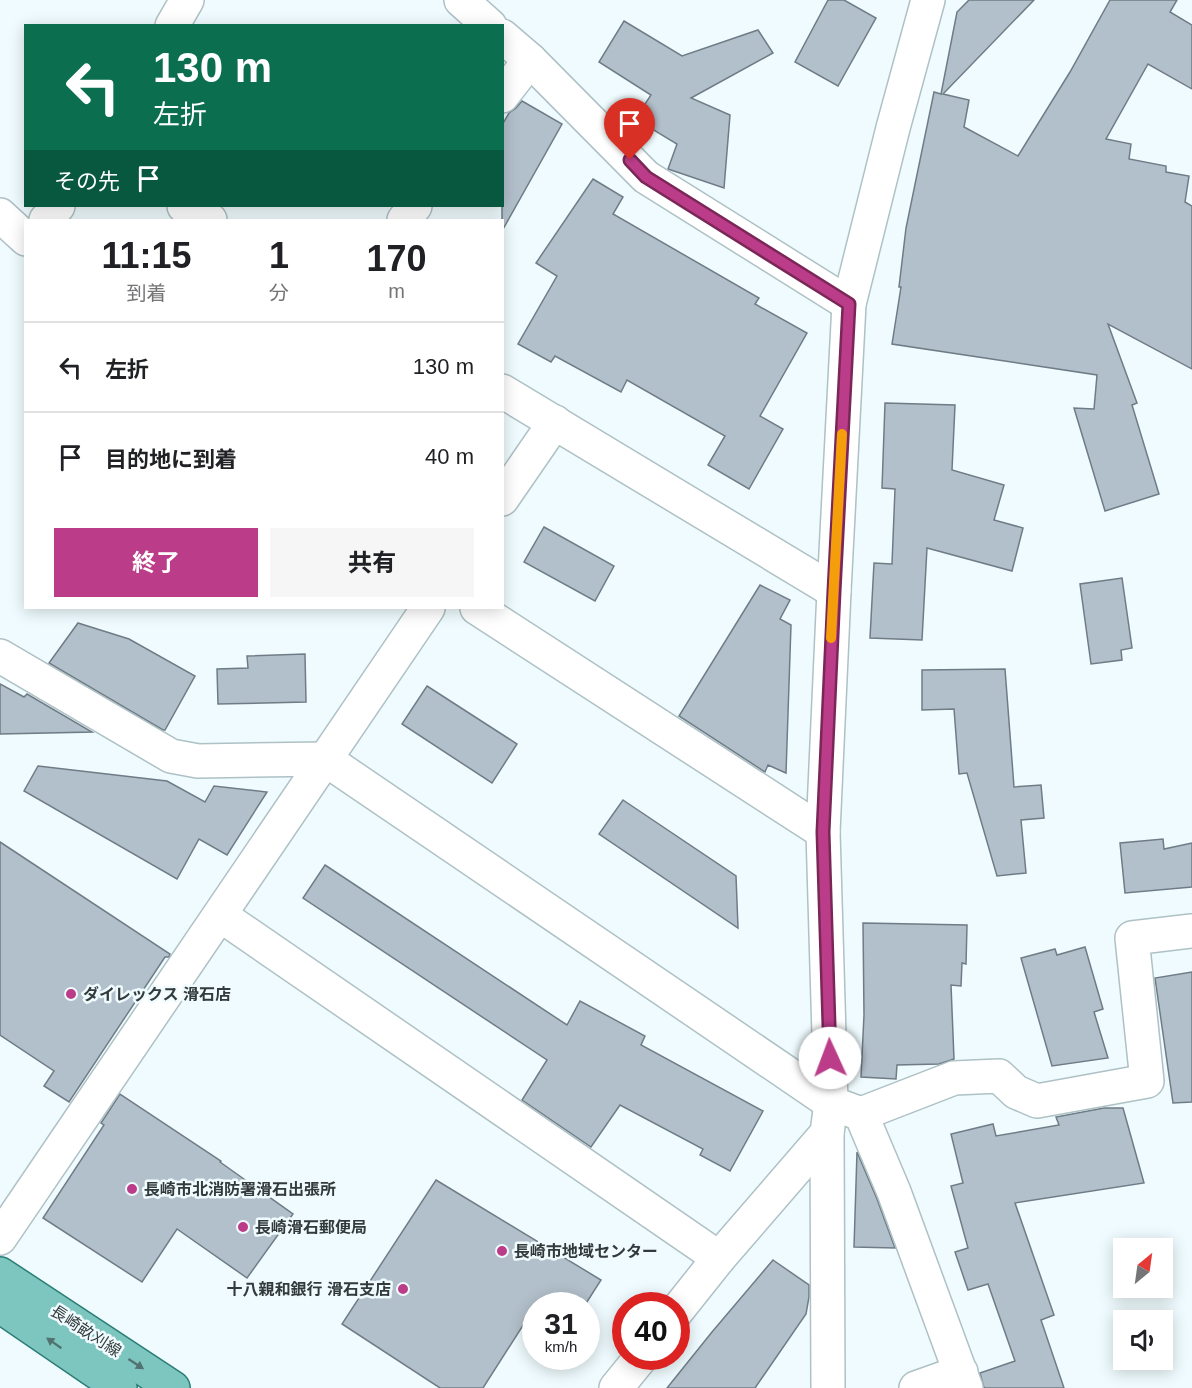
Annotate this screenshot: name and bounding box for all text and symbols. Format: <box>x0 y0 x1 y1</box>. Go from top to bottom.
text: 130 m <box>153 44 272 91</box>
icon: left <box>54 48 132 126</box>
pin <box>604 98 655 160</box>
text: 左折 <box>153 100 207 130</box>
icon: arrive <box>613 107 646 140</box>
icon: arrive <box>132 162 165 195</box>
text: その先 <box>54 169 120 194</box>
text: 11:15 <box>101 235 192 276</box>
text: 1 <box>269 235 289 276</box>
text: 170 <box>366 238 427 279</box>
text: m <box>388 280 405 302</box>
text: 到着 <box>126 282 166 304</box>
text: 分 <box>269 282 289 304</box>
icon: left <box>54 351 87 384</box>
text: 130 m <box>413 354 474 379</box>
text: 左折 <box>105 357 149 382</box>
icon: arrive <box>54 441 87 474</box>
text: 40 m <box>425 444 474 469</box>
text: 目的地に到着 <box>105 447 237 472</box>
button: 終了 <box>54 528 258 597</box>
button: 共有 <box>270 528 474 597</box>
place label: ダイレックス 滑石店 <box>83 986 231 1003</box>
marker: ダイレックス 滑石店 <box>64 987 78 1001</box>
position arrow <box>798 1026 862 1090</box>
place label: 長崎市北消防署滑石出張所 <box>144 1181 336 1198</box>
marker: 長崎市北消防署滑石出張所 <box>125 1182 139 1196</box>
place label: 長崎滑石郵便局 <box>255 1219 367 1236</box>
marker: 長崎滑石郵便局 <box>236 1220 250 1234</box>
north arrow <box>1113 1238 1173 1298</box>
map controls <box>1113 1238 1173 1370</box>
place label: 長崎市地域センター <box>514 1243 658 1260</box>
marker: 長崎市地域センター <box>495 1244 509 1258</box>
place label: 十八親和銀行 滑石支店 <box>227 1281 391 1298</box>
marker: 十八親和銀行 滑石支店 <box>396 1282 410 1296</box>
speed limit sign: 40 <box>612 1292 690 1370</box>
street label: 長崎畝刈線 <box>48 1302 124 1360</box>
text: 31 <box>544 1307 578 1340</box>
button: sound <box>1113 1310 1173 1370</box>
one-way arrow <box>47 1337 63 1349</box>
text: km/h <box>545 1338 577 1355</box>
one-way arrow <box>128 1358 144 1370</box>

